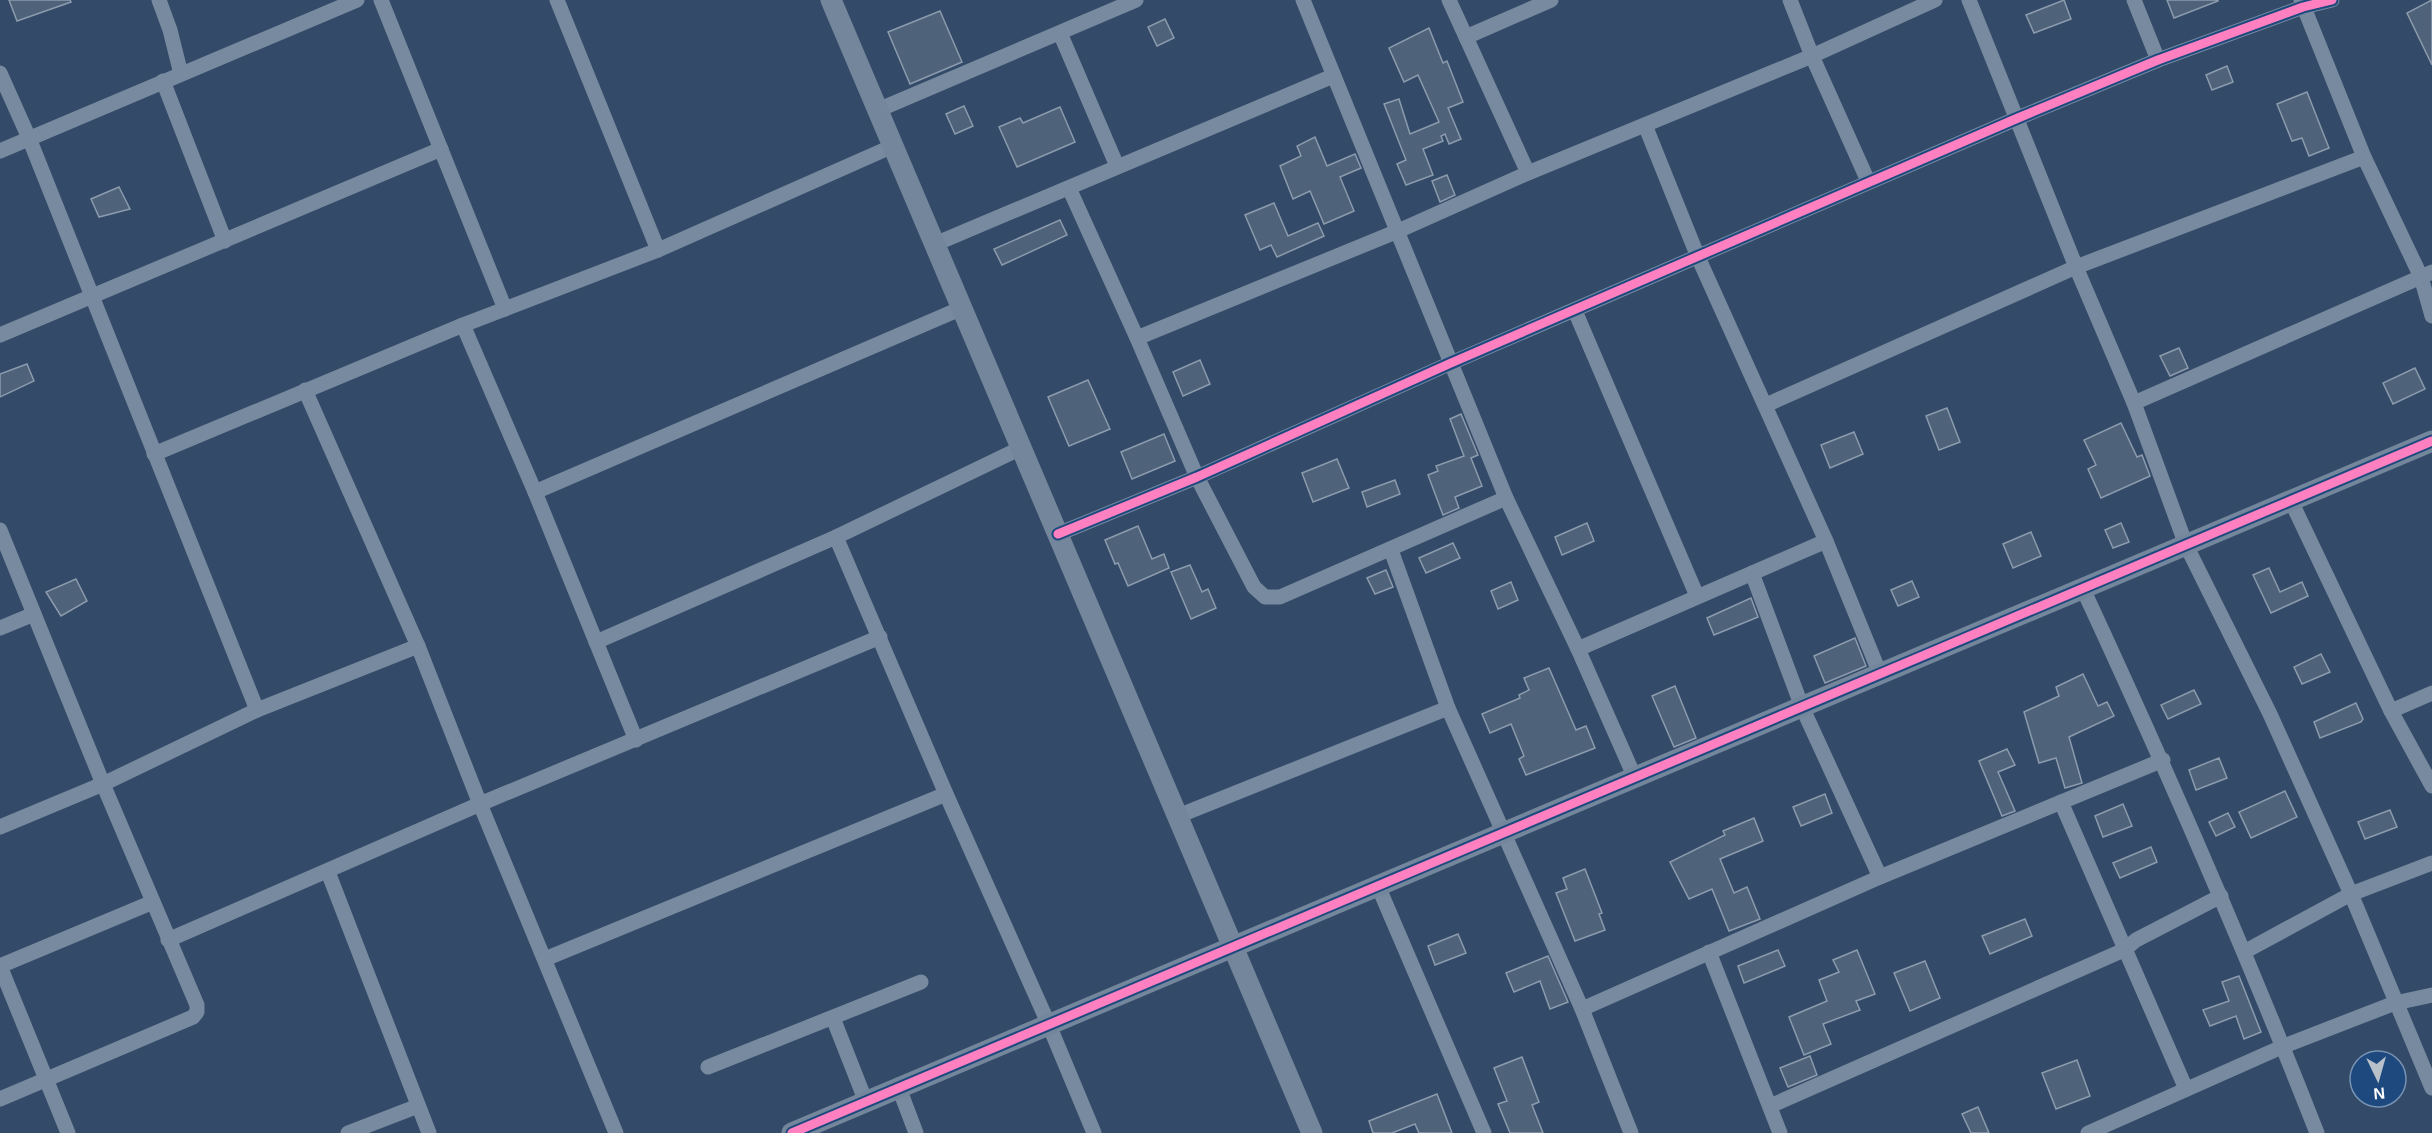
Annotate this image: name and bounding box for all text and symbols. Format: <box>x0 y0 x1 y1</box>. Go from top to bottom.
north arrow <box>2348 1049 2408 1109</box>
text: N <box>2373 1084 2386 1102</box>

